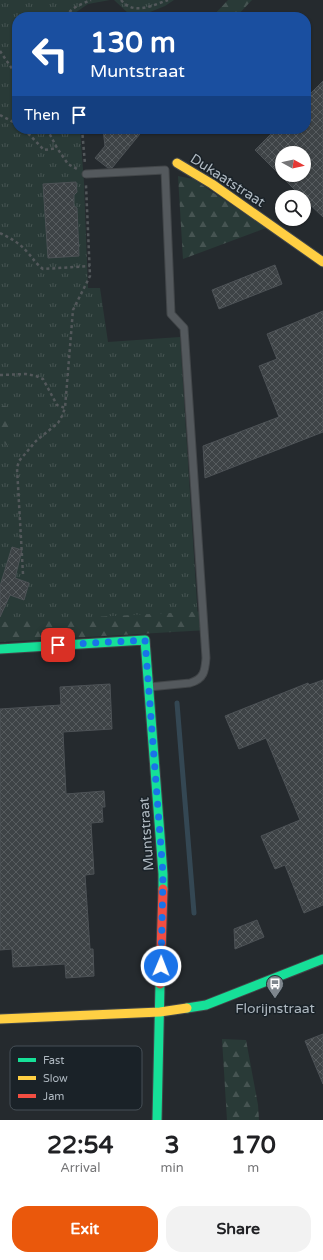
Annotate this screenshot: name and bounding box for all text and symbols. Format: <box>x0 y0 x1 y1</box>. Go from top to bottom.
text: 130 m <box>90 26 176 60</box>
icon: left <box>24 28 76 80</box>
text: Muntstraat <box>90 60 185 82</box>
icon: arrive <box>68 104 90 126</box>
text: Then <box>24 106 60 124</box>
north arrow <box>275 146 311 182</box>
map controls <box>275 146 311 226</box>
street label: Dukaatstraat <box>187 150 269 211</box>
button: search <box>275 190 311 226</box>
pin <box>41 628 75 662</box>
icon: arrive <box>47 634 69 656</box>
street label: Muntstraat <box>135 796 158 871</box>
position arrow <box>140 945 182 987</box>
bus stop icon: Florijnstraat <box>265 974 285 999</box>
place label: Florijnstraat <box>235 1000 315 1017</box>
legend <box>10 1046 142 1110</box>
text: Fast <box>43 1054 64 1067</box>
text: Slow <box>43 1072 68 1085</box>
text: Jam <box>43 1090 64 1103</box>
text: 22:54 <box>47 1131 114 1160</box>
text: 3 <box>165 1131 180 1160</box>
text: 170 <box>231 1131 276 1160</box>
text: Arrival <box>60 1160 100 1176</box>
text: min <box>161 1160 184 1176</box>
text: m <box>247 1160 259 1176</box>
button: Exit <box>12 1206 158 1252</box>
button: Share <box>166 1206 311 1252</box>

